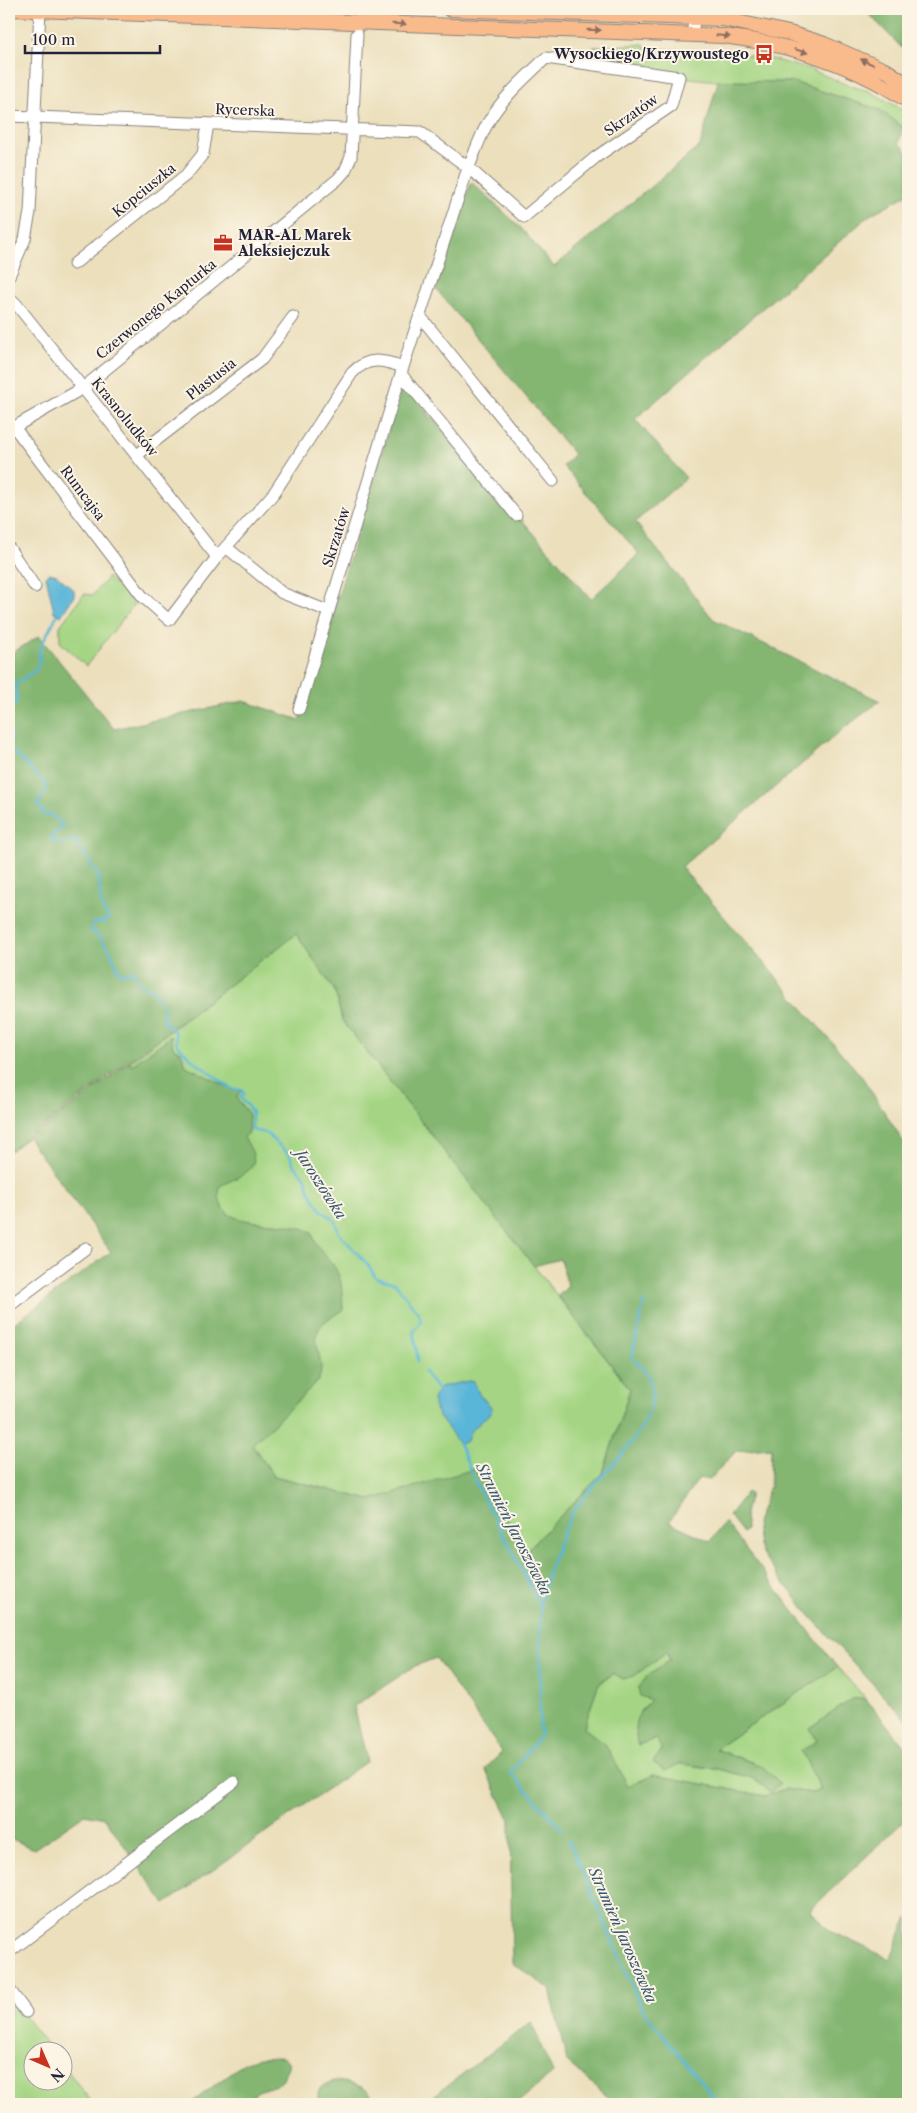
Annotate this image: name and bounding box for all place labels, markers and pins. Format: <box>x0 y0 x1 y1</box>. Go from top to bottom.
bus stop icon: Wysockiego/Krzywoustego <box>753 43 775 65</box>
place label: Wysockiego/Krzywoustego <box>553 45 749 63</box>
place label: MAR-AL Marek Aleksiejczuk <box>237 226 352 260</box>
office icon: MAR-AL Marek Aleksiejczuk <box>212 232 234 254</box>

